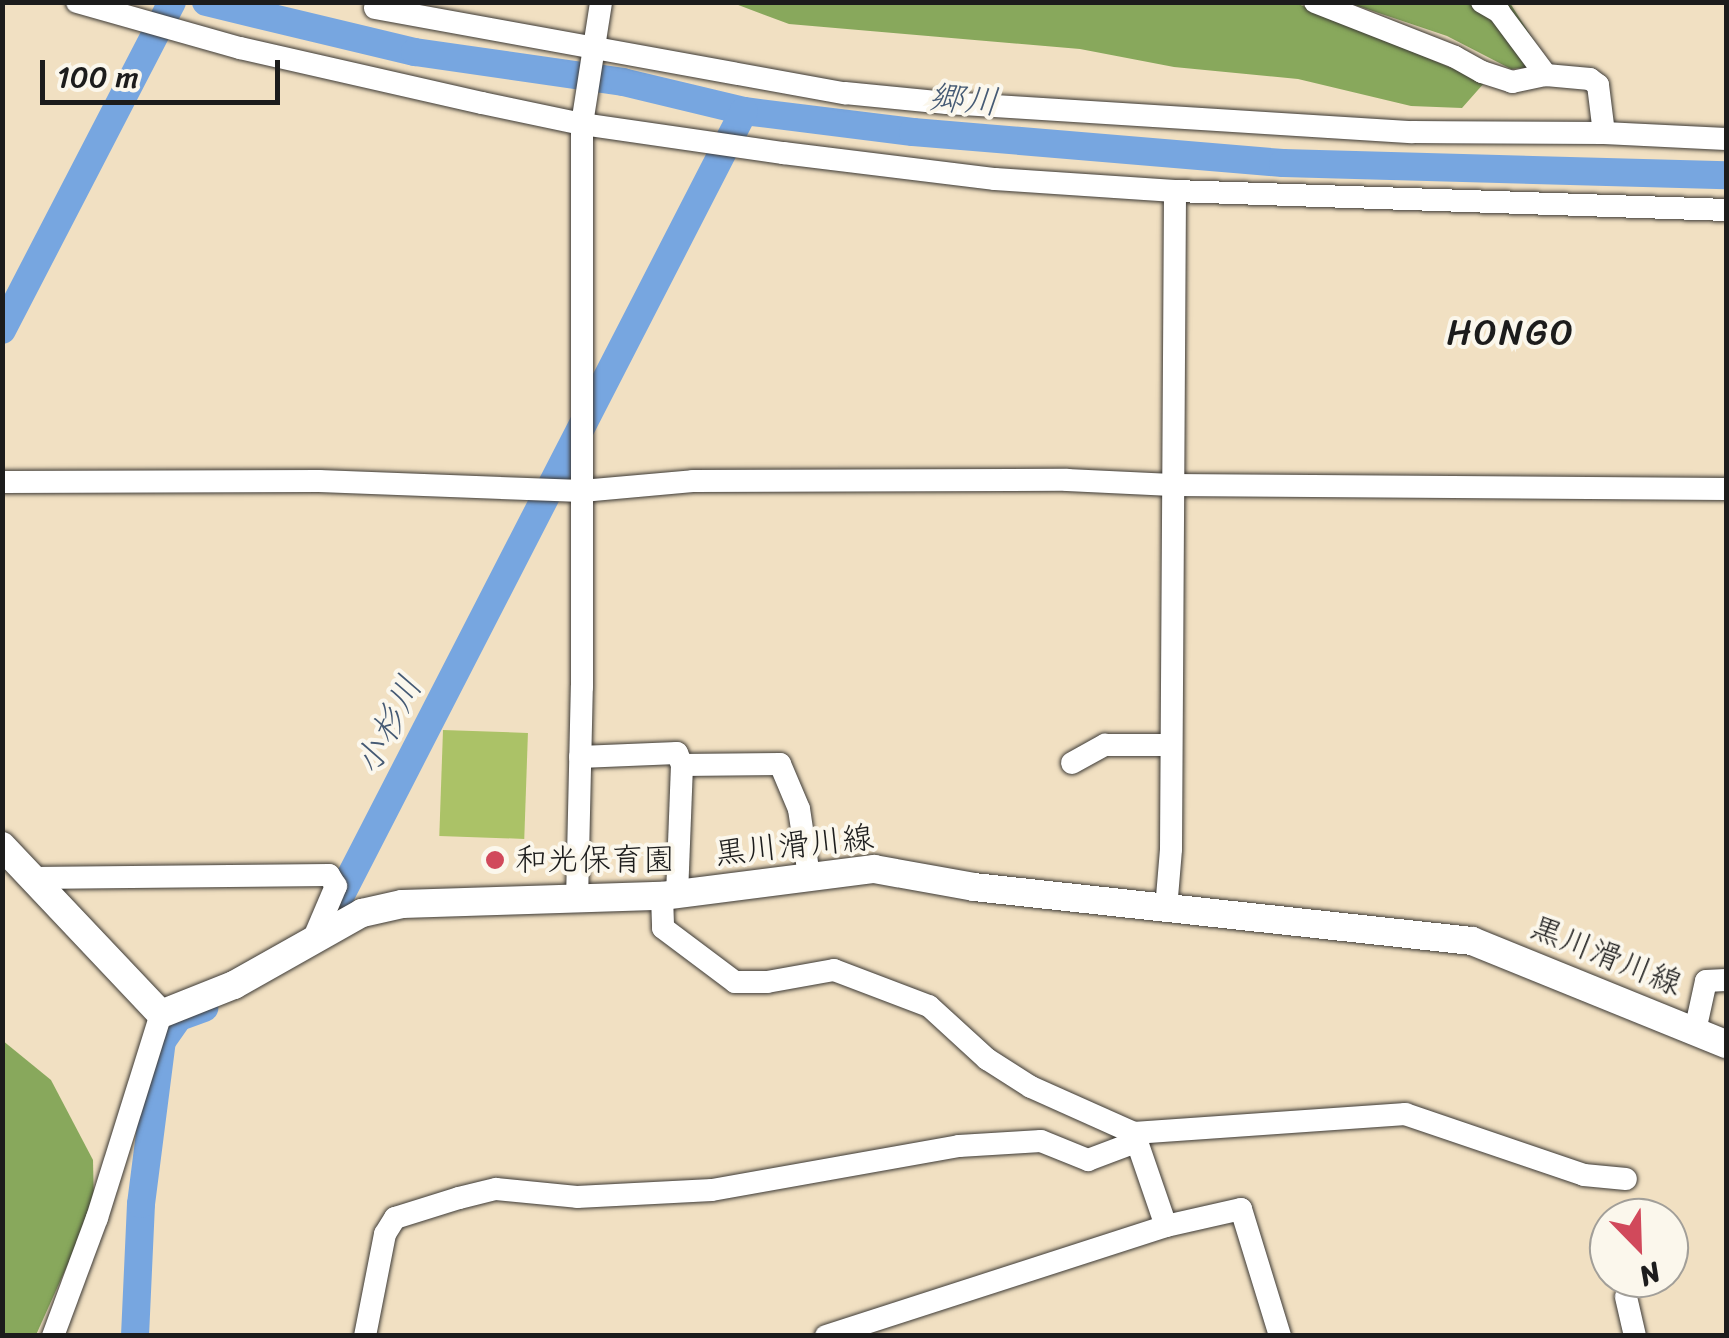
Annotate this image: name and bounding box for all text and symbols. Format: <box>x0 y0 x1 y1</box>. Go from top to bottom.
scale bar <box>45 40 285 102</box>
text: 100 m <box>57 50 139 104</box>
water label: 郷川 <box>927 75 1001 123</box>
district label: HONGO <box>1446 311 1576 353</box>
water label: 小杉川 <box>345 669 431 781</box>
street label: 黒川滑川線 <box>712 819 876 873</box>
place label: 和光保育園 <box>515 841 675 879</box>
marker: 和光保育園 <box>484 849 506 871</box>
street label: 黒川滑川線 <box>1525 908 1687 1004</box>
north arrow <box>1589 1198 1689 1298</box>
text: N <box>1632 1248 1669 1301</box>

